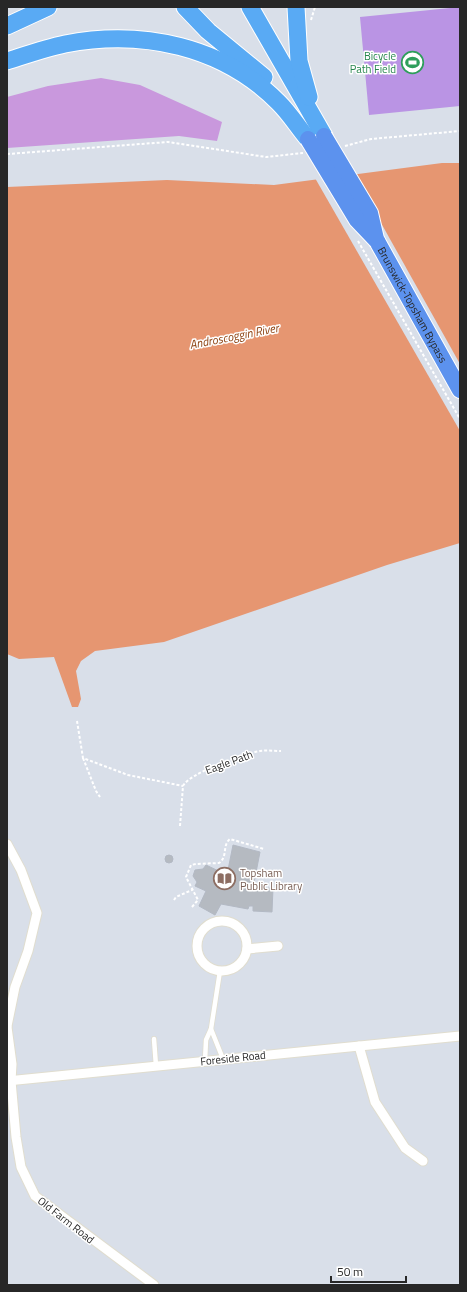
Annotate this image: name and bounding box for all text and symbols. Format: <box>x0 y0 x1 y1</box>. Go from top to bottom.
place label: Bicycle Path Field <box>350 48 396 77</box>
sports icon: Bicycle Path Field <box>399 49 425 75</box>
street label: Brunswick-Topsham Bypass <box>374 244 451 366</box>
water label: Androscoggin River <box>188 318 282 354</box>
street label: Eagle Path <box>203 746 255 778</box>
place label: Topsham Public Library <box>240 865 303 894</box>
library icon: Topsham Public Library <box>212 866 238 892</box>
street label: Foreside Road <box>199 1047 267 1069</box>
street label: Old Farm Road <box>34 1193 98 1247</box>
scale bar <box>331 1258 406 1284</box>
text: 50 m <box>337 1262 363 1281</box>

